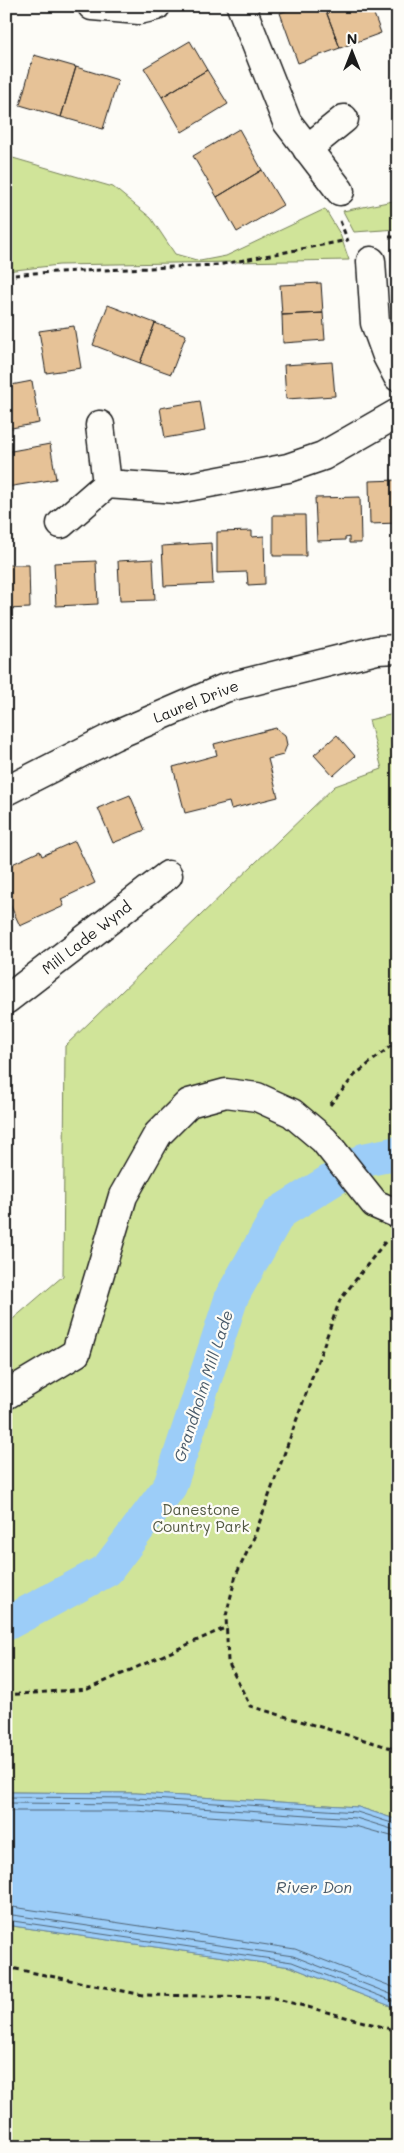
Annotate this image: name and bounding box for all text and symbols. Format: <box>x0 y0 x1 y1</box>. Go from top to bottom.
north arrow <box>326 28 376 78</box>
text: N <box>347 29 357 48</box>
street label: Laurel Drive <box>150 675 241 727</box>
street label: Mill Lade Wynd <box>37 896 135 979</box>
water label: Grandholm Mill Lade <box>168 1307 237 1464</box>
park label: Danestone Country Park <box>153 1499 249 1536</box>
water label: River Don <box>276 1876 352 1897</box>

